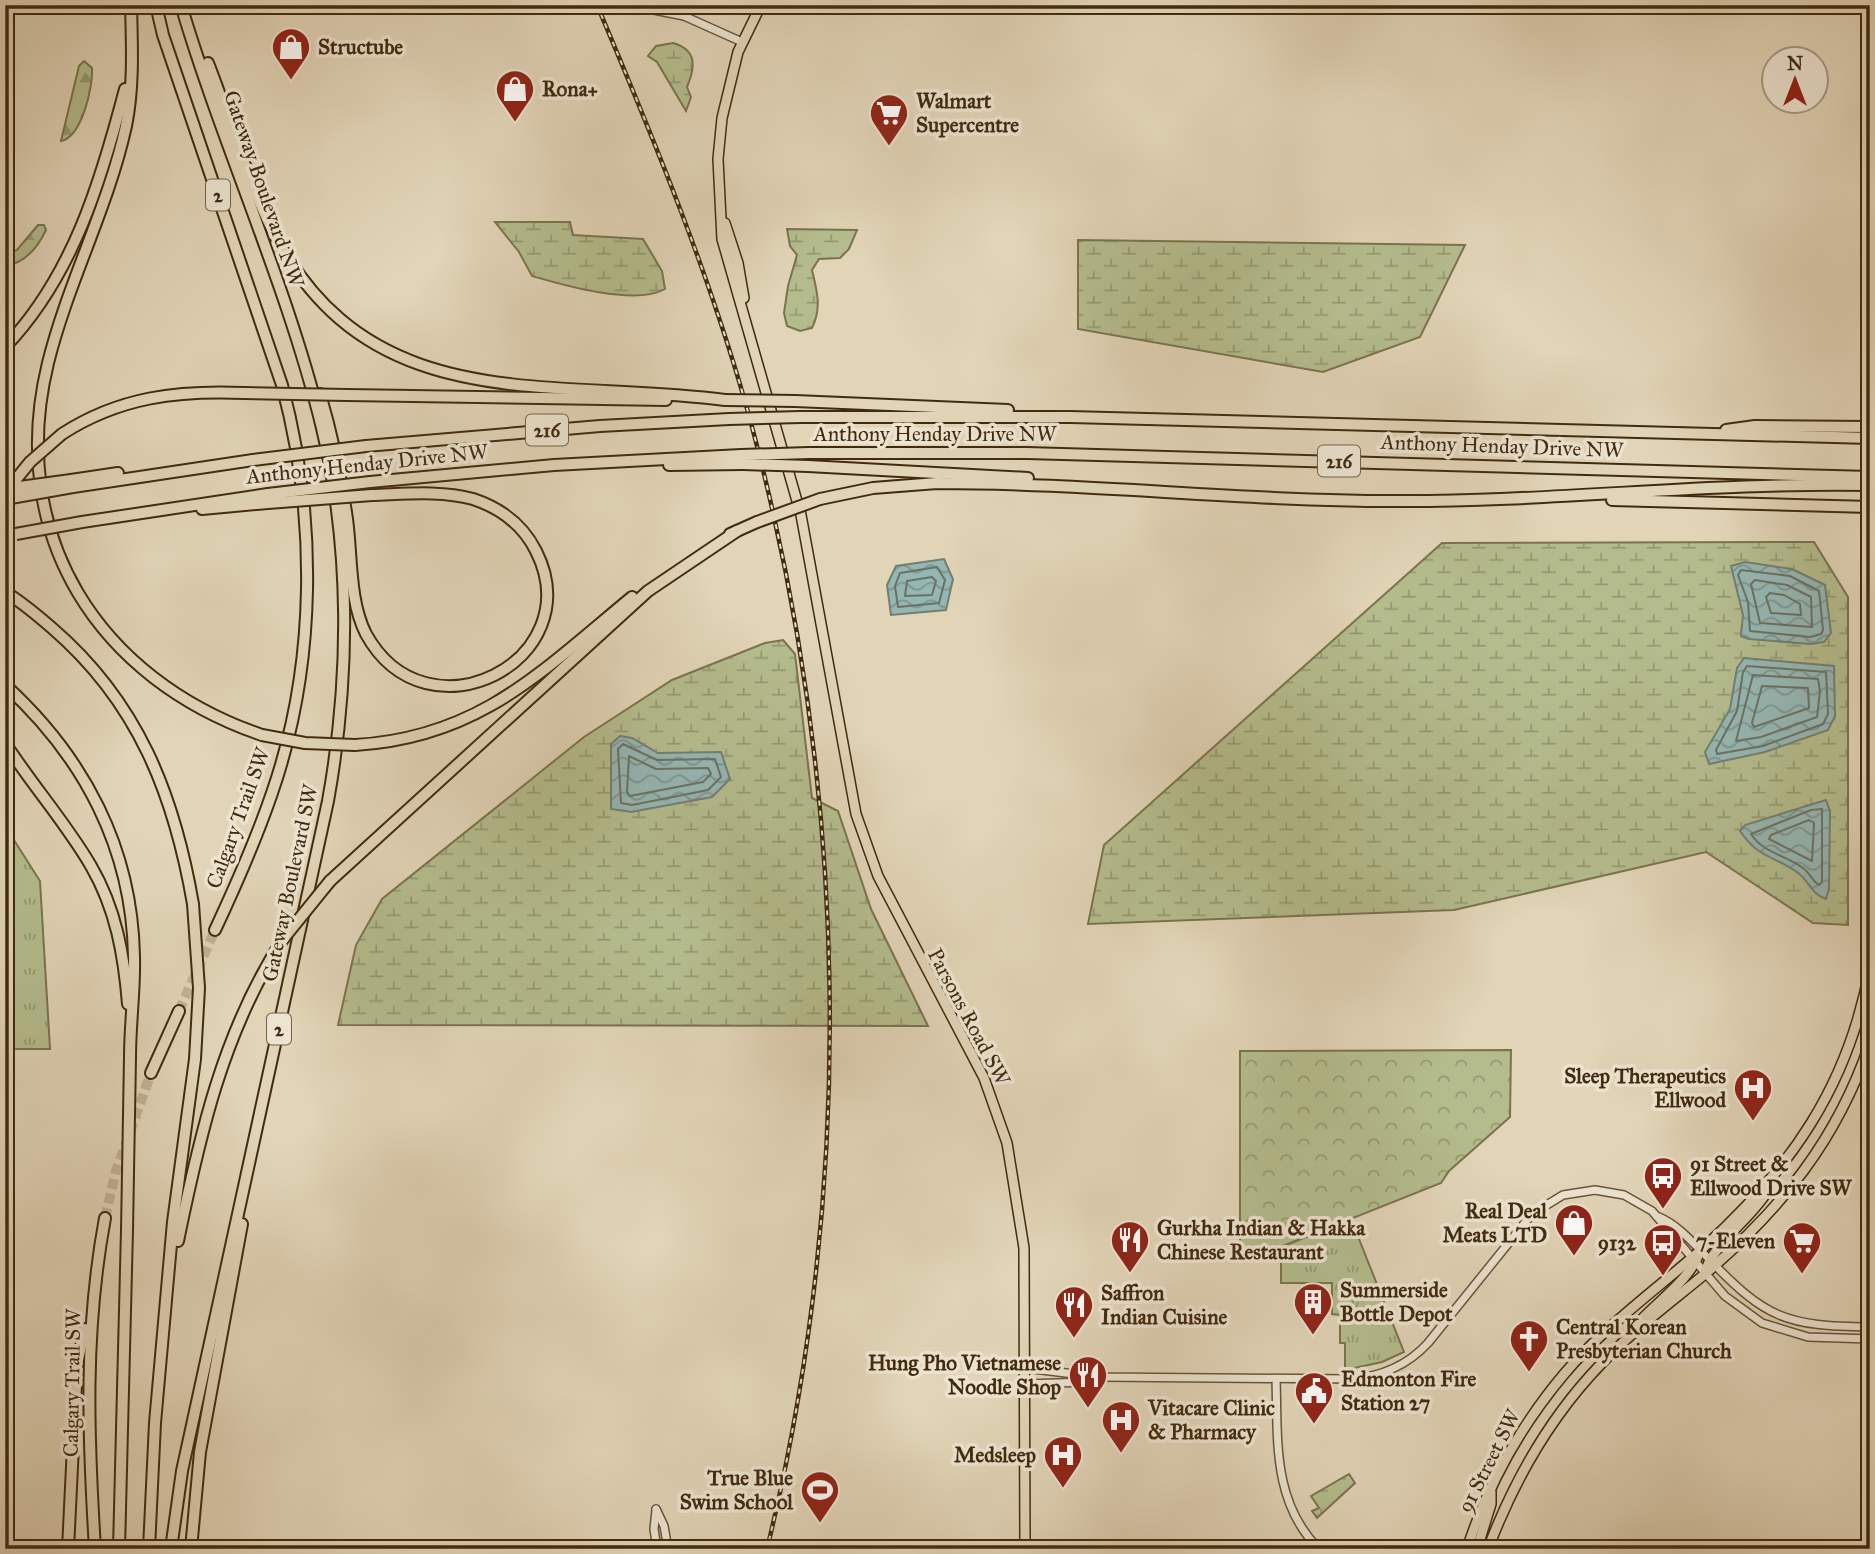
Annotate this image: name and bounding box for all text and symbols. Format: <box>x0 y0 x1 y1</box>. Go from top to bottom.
shop icon: Structube <box>270 26 312 81</box>
place label: Structube <box>318 34 403 60</box>
north arrow <box>1759 46 1829 116</box>
text: N <box>1787 52 1803 75</box>
shop icon: Rona+ <box>494 68 536 123</box>
place label: Rona+ <box>542 76 598 102</box>
street label: Gateway Boulevard NW <box>218 87 310 292</box>
place label: Walmart Supercentre <box>916 88 1019 138</box>
supermarket icon: Walmart Supercentre <box>868 92 910 147</box>
road number: 2 <box>206 180 230 210</box>
road number: 216 <box>526 414 568 446</box>
street label: Anthony Henday Drive NW <box>813 421 1058 447</box>
street label: Anthony Henday Drive NW <box>1379 429 1625 463</box>
street label: Anthony Henday Drive NW <box>244 438 490 490</box>
road number: 216 <box>1318 446 1360 476</box>
street label: Calgary Trail SW <box>200 743 276 892</box>
street label: Gateway Boulevard SW <box>256 781 324 984</box>
street label: Parsons Road SW <box>922 944 1017 1091</box>
road number: 2 <box>267 1014 291 1044</box>
place label: Sleep Therapeutics Ellwood <box>1564 1063 1726 1113</box>
hospital icon: Sleep Therapeutics Ellwood <box>1732 1067 1774 1122</box>
place label: 91 Street & Ellwood Drive SW <box>1690 1151 1853 1201</box>
bus stop icon: 91 Street & Ellwood Drive SW <box>1642 1155 1684 1210</box>
place label: Real Deal Meats LTD <box>1442 1198 1548 1248</box>
shop icon: Real Deal Meats LTD <box>1553 1202 1595 1257</box>
place label: Gurkha Indian & Hakka Chinese Restaurant <box>1157 1215 1366 1265</box>
restaurant icon: Gurkha Indian & Hakka Chinese Restaurant <box>1109 1219 1151 1274</box>
supermarket icon: 7-Eleven <box>1781 1220 1823 1275</box>
bus stop icon: 9132 <box>1642 1222 1684 1277</box>
place label: 7-Eleven <box>1696 1228 1776 1254</box>
place label: 9132 <box>1598 1230 1637 1256</box>
place label: Summerside Bottle Depot <box>1340 1277 1453 1327</box>
place label: Saffron Indian Cuisine <box>1101 1280 1227 1330</box>
building icon: Summerside Bottle Depot <box>1292 1281 1334 1336</box>
restaurant icon: Saffron Indian Cuisine <box>1053 1284 1095 1339</box>
street label: Calgary Trail SW <box>58 1308 86 1457</box>
place label: Central Korean Presbyterian Church <box>1556 1314 1732 1364</box>
church icon: Central Korean Presbyterian Church <box>1508 1318 1550 1373</box>
place label: Hung Pho Vietnamese Noodle Shop <box>868 1350 1061 1400</box>
restaurant icon: Hung Pho Vietnamese Noodle Shop <box>1067 1354 1109 1409</box>
place label: Edmonton Fire Station 27 <box>1341 1366 1476 1416</box>
public building icon: Edmonton Fire Station 27 <box>1293 1370 1335 1425</box>
place label: Vitacare Clinic & Pharmacy <box>1147 1395 1275 1445</box>
hospital icon: Vitacare Clinic & Pharmacy <box>1100 1399 1142 1454</box>
street label: 91 Street SW <box>1452 1404 1527 1517</box>
hospital icon: Medsleep <box>1042 1434 1084 1489</box>
place label: Medsleep <box>954 1442 1036 1468</box>
place label: True Blue Swim School <box>680 1465 794 1515</box>
sports icon: True Blue Swim School <box>799 1469 841 1524</box>

